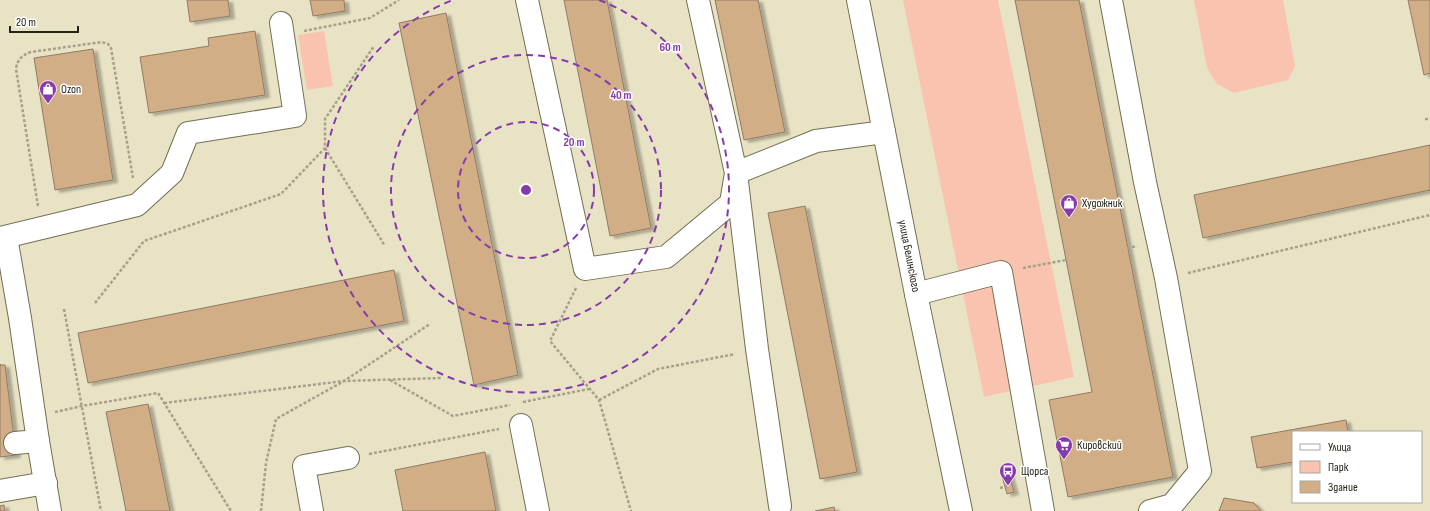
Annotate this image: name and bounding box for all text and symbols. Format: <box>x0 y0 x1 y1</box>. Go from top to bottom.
scale bar <box>10 8 78 34</box>
text: 20 m <box>16 15 36 30</box>
text: 60 m <box>659 40 681 55</box>
shop icon: Ozon <box>38 79 58 104</box>
place label: Ozon <box>61 82 81 97</box>
text: 40 m <box>610 88 632 103</box>
text: 20 m <box>564 135 584 150</box>
centre of rings <box>519 183 533 197</box>
shop icon: Художник <box>1059 193 1079 218</box>
place label: Художник <box>1081 196 1123 211</box>
street label: улица Белинского <box>895 219 923 293</box>
legend <box>1292 431 1422 503</box>
supermarket icon: Кировский <box>1054 435 1074 460</box>
place label: Кировский <box>1077 438 1122 453</box>
text: Улица <box>1328 440 1352 455</box>
text: Парк <box>1328 460 1349 475</box>
bus stop icon: Щорса <box>998 461 1018 486</box>
place label: Щорса <box>1021 464 1049 479</box>
text: Здание <box>1328 480 1358 495</box>

